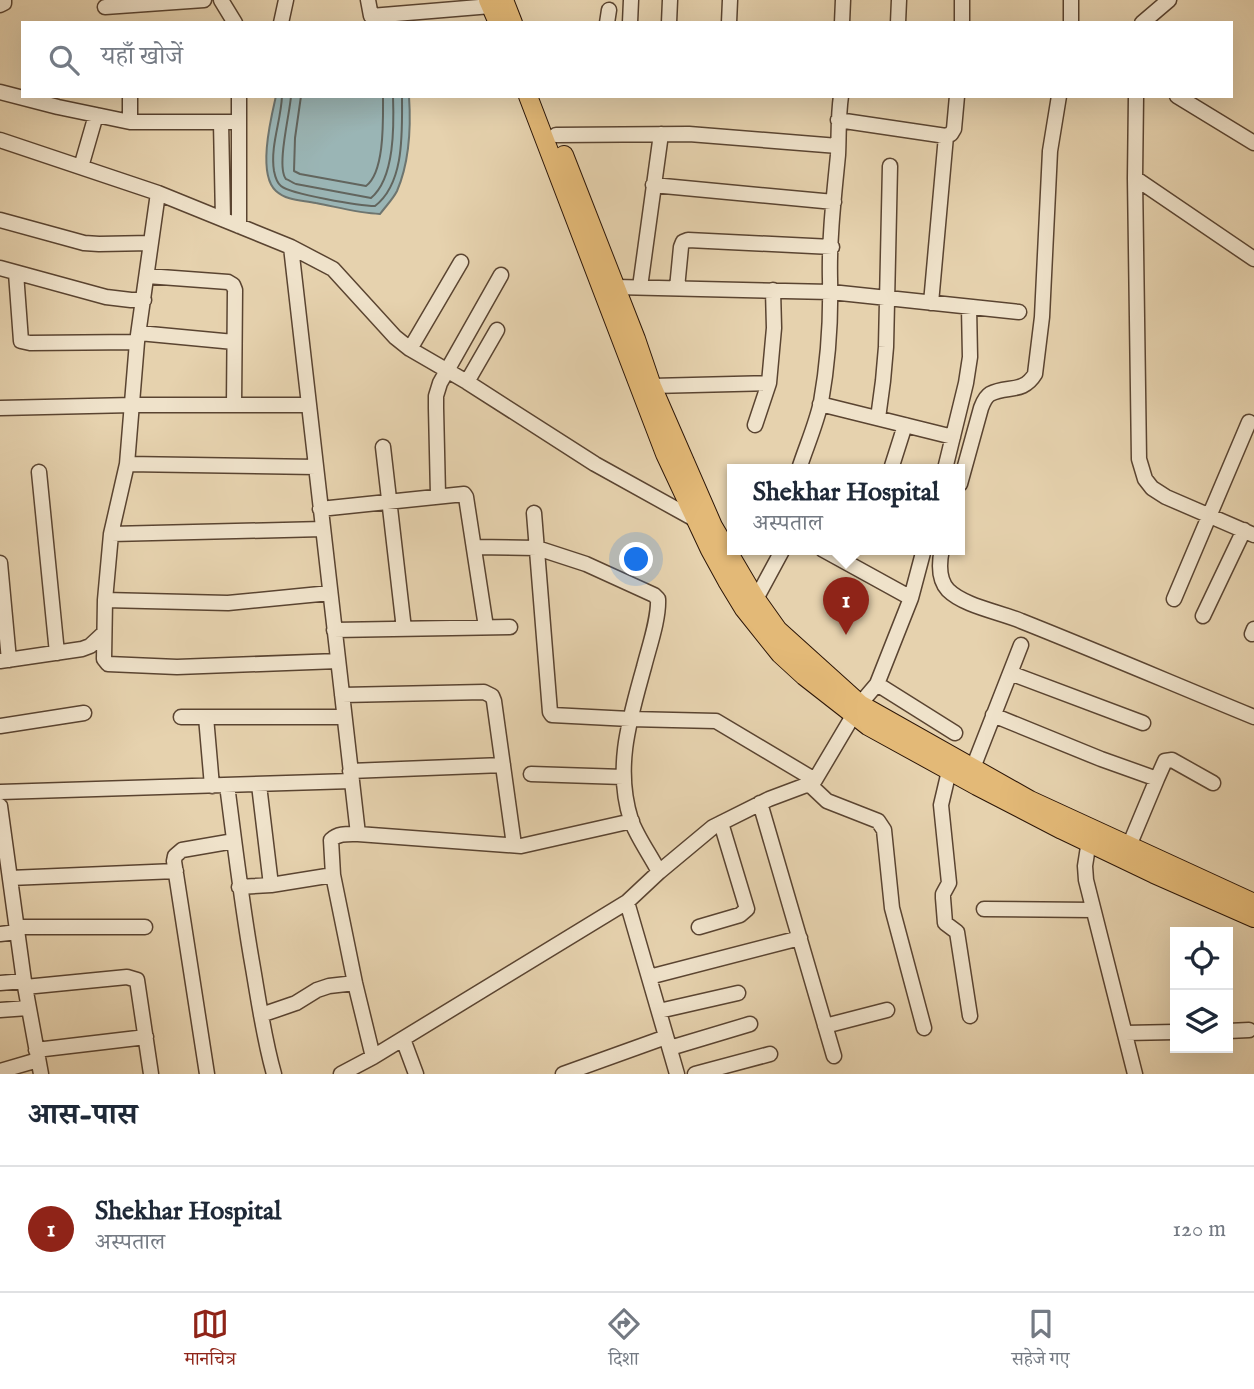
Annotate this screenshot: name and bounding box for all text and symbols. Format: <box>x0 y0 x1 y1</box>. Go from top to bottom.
search box <box>21 21 1233 98</box>
text: यहाँ खोजें <box>101 40 183 73</box>
icon: search <box>45 41 83 79</box>
popup <box>727 464 965 555</box>
text: Shekhar Hospital <box>753 476 939 509</box>
text: अस्पताल <box>753 509 823 538</box>
your location <box>619 542 653 576</box>
pin: 1 <box>823 577 869 635</box>
map controls <box>1170 927 1233 1053</box>
button: locate <box>1170 927 1233 990</box>
button: layers <box>1170 990 1233 1053</box>
text: आस-पास <box>28 1097 137 1135</box>
text: Shekhar Hospital <box>95 1195 281 1228</box>
text: 1 <box>47 1215 55 1244</box>
text: 120 m <box>1173 1215 1226 1244</box>
text: अस्पताल <box>95 1228 165 1257</box>
tab: मानचित्र <box>184 1305 236 1377</box>
tab: दिशा <box>605 1305 643 1377</box>
tab: सहेजे गए <box>1011 1305 1070 1377</box>

